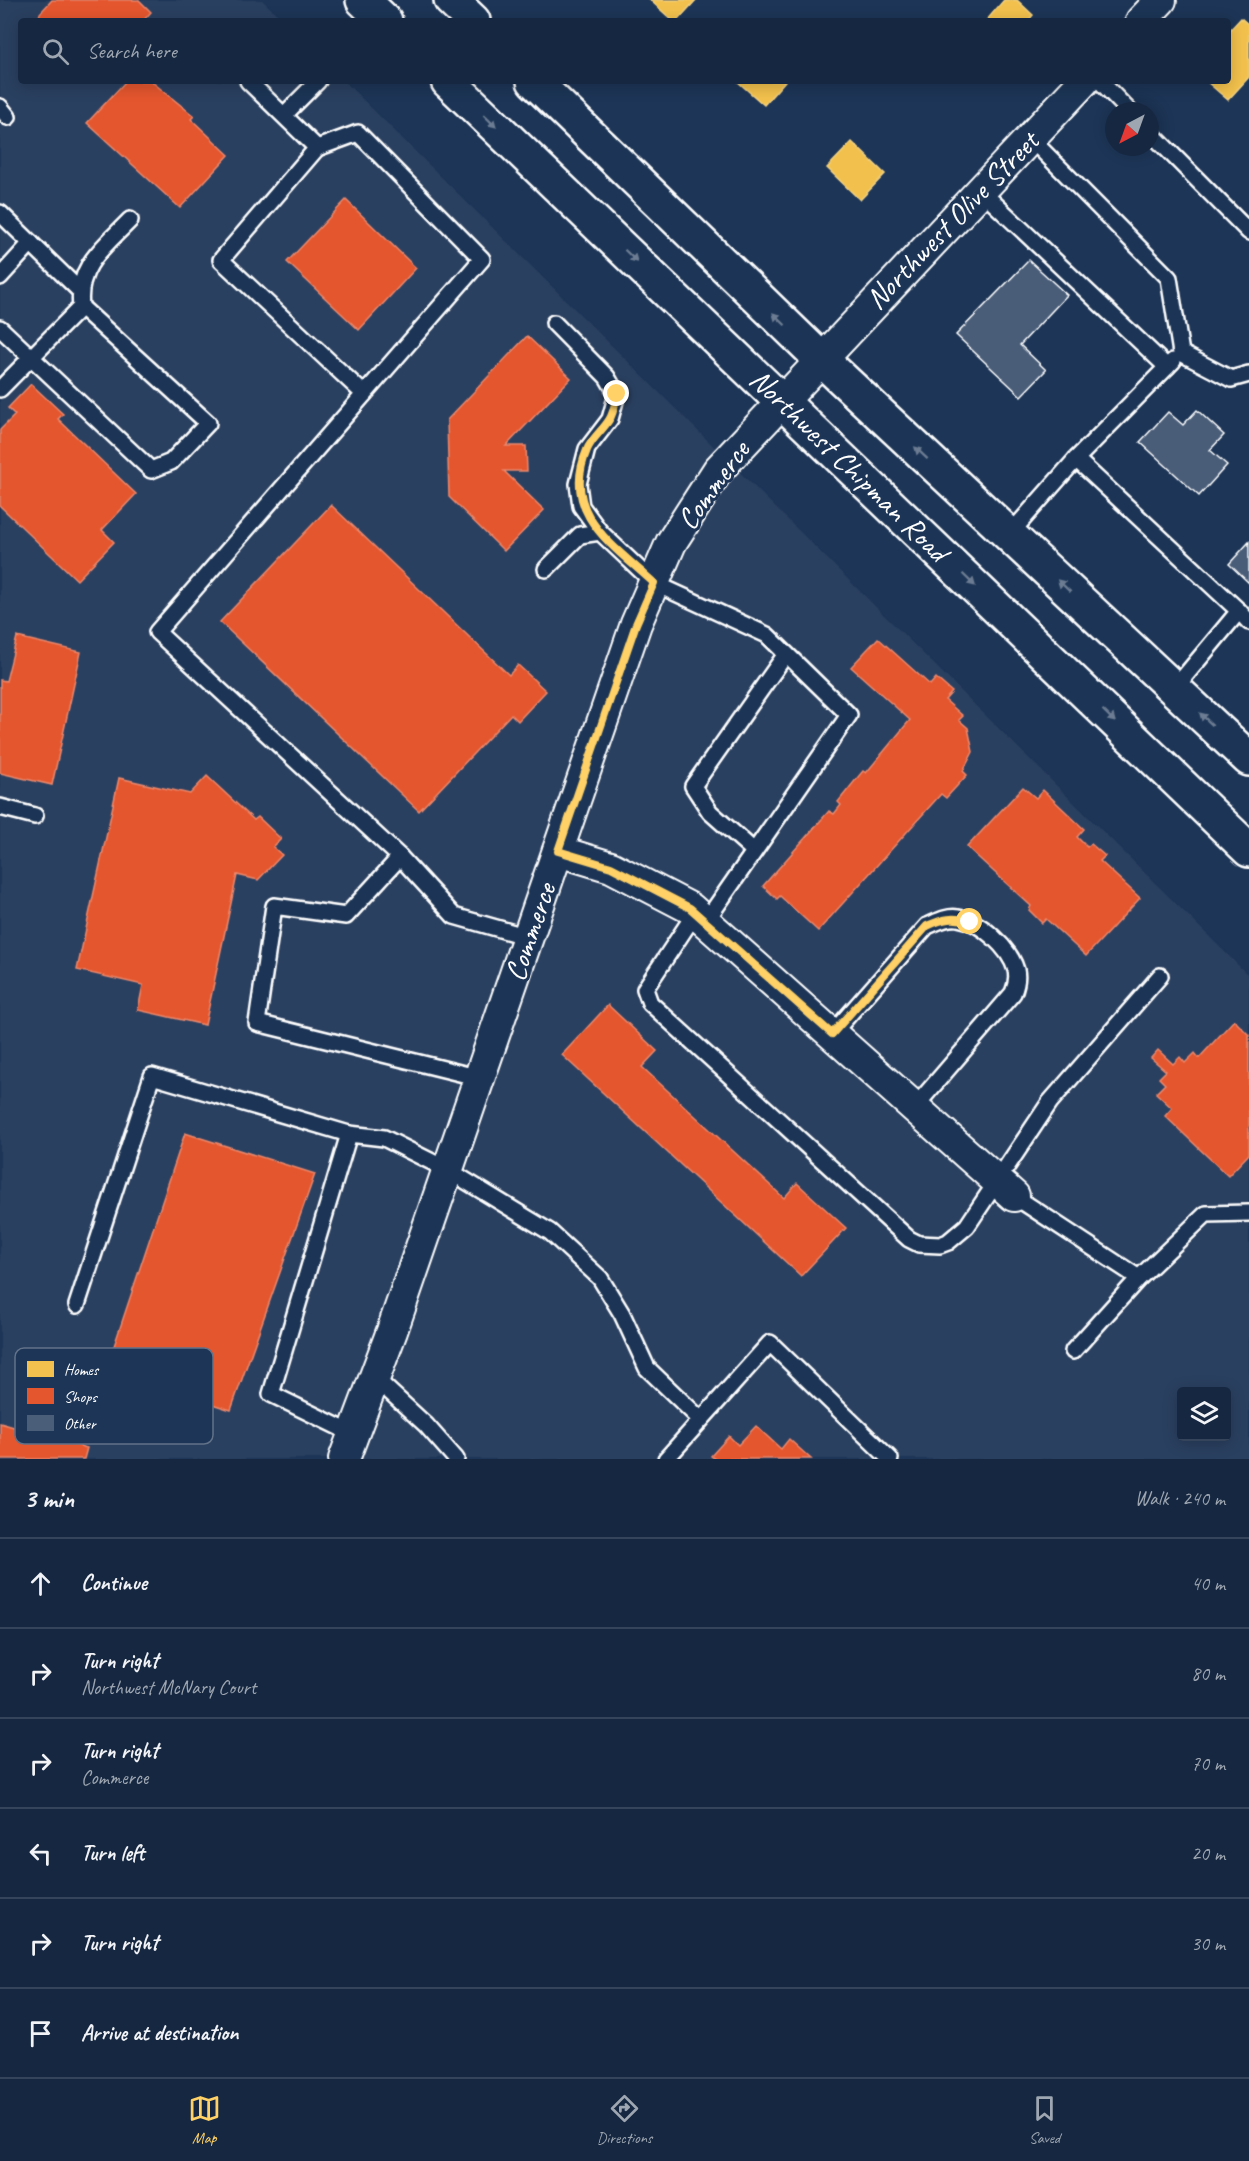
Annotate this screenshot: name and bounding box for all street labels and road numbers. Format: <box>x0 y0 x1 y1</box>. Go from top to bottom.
street label: Northwest Olive Street <box>857 121 1049 317</box>
street label: Northwest Chipman Road <box>742 360 959 573</box>
street label: Commerce <box>668 431 759 537</box>
street label: Commerce <box>496 876 565 986</box>

